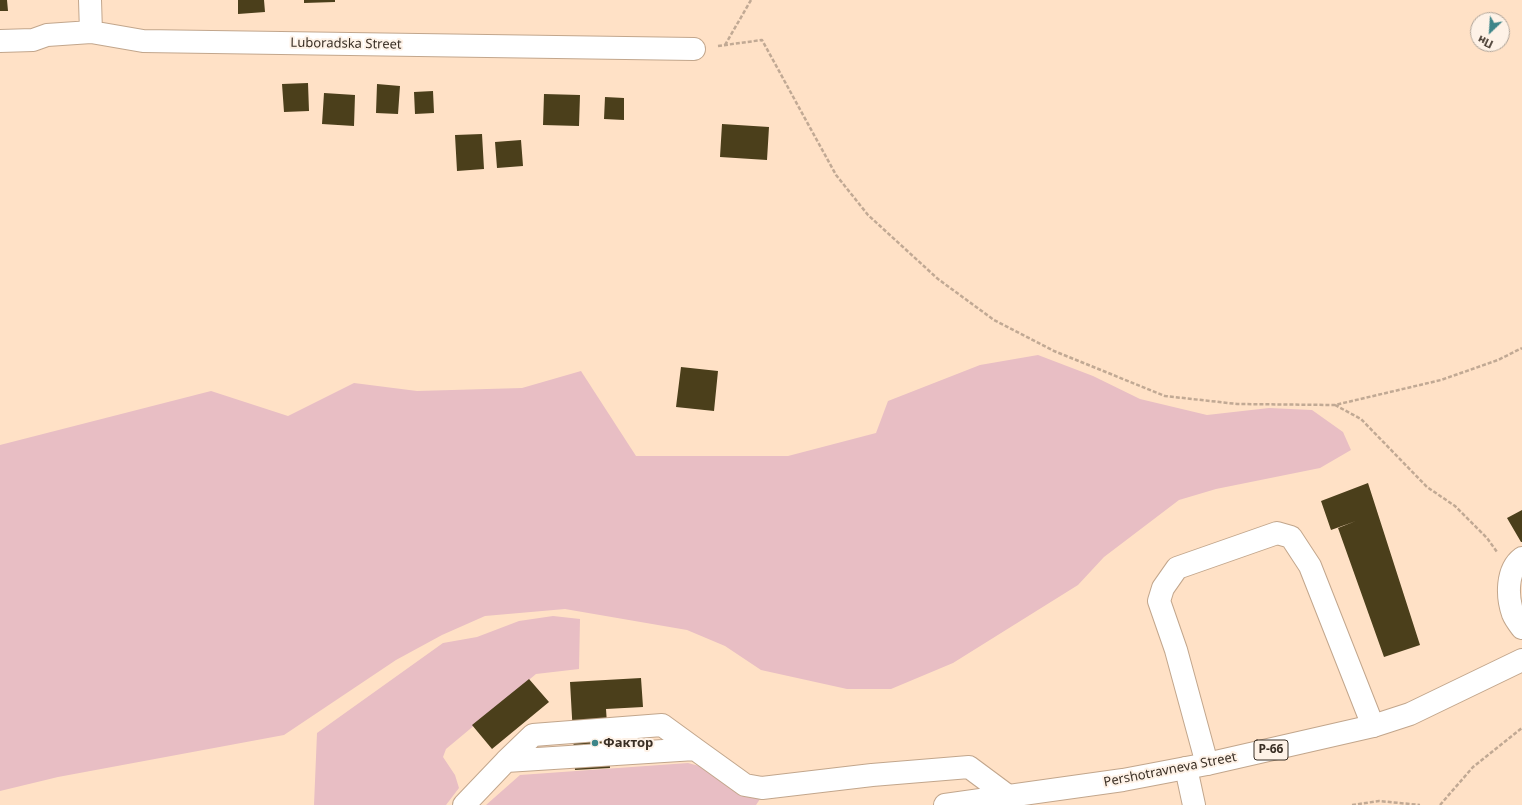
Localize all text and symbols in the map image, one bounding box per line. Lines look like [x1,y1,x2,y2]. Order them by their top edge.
north arrow [1470,12,1510,52]
text: Пн [1475,32,1495,53]
street label: Luboradska Street [290,35,402,53]
place label: Фактор [603,735,653,751]
marker: Фактор [590,738,600,748]
road number: Р-66 [1254,740,1288,760]
street label: Pershotravneva Street [1102,749,1238,791]

